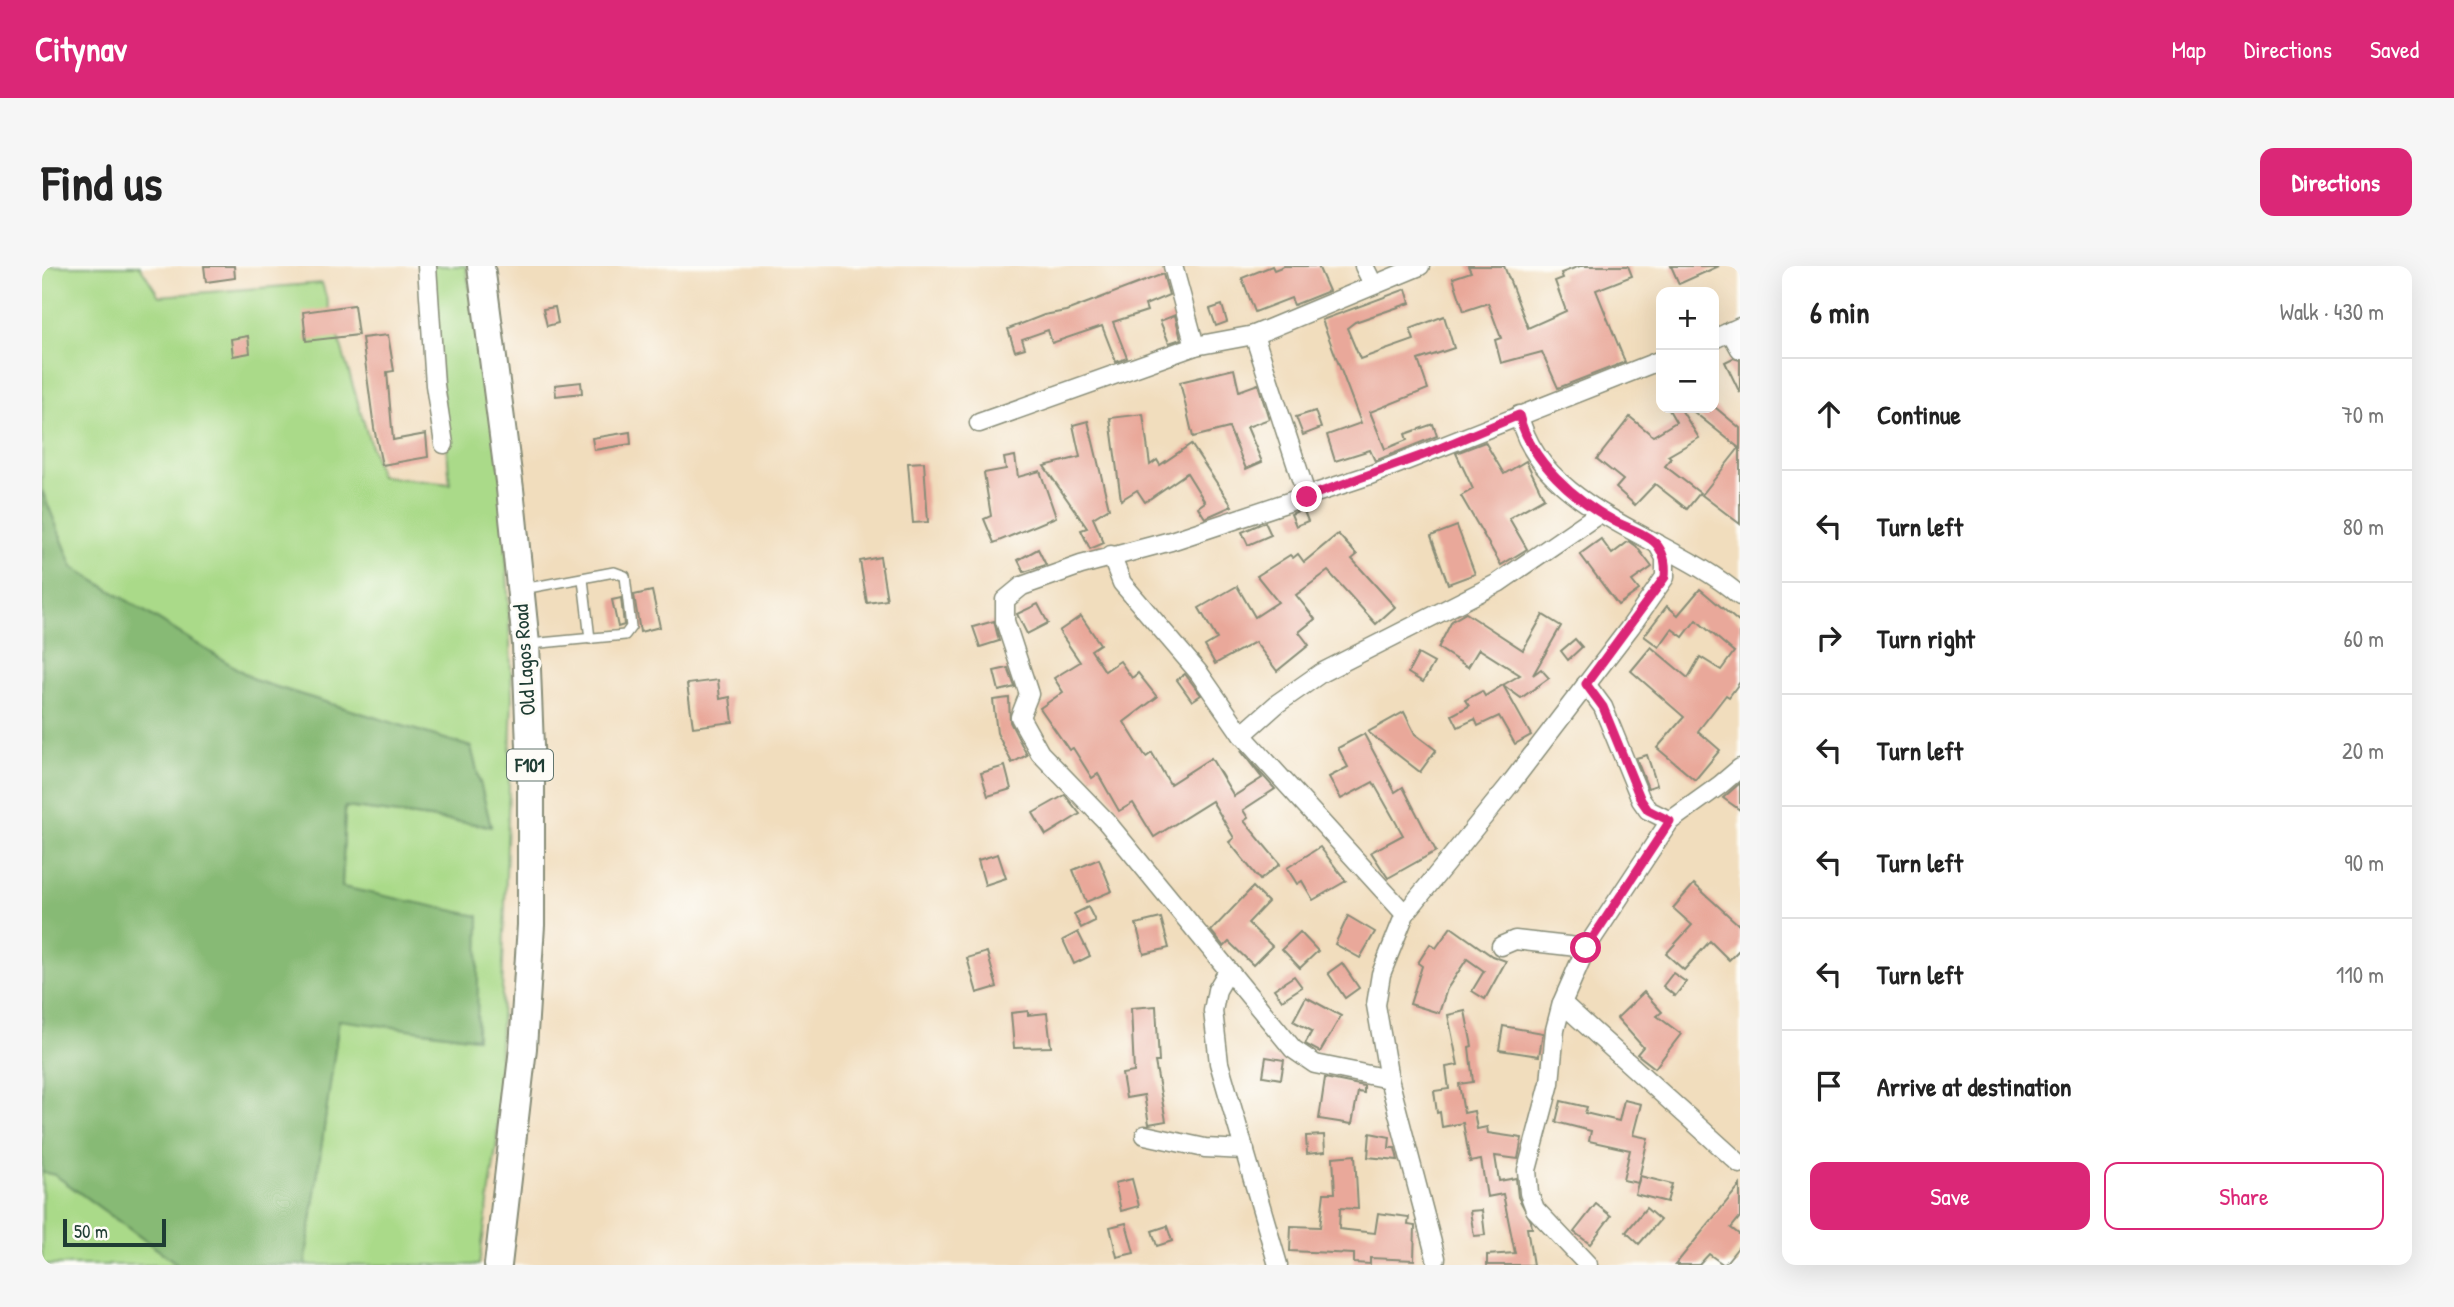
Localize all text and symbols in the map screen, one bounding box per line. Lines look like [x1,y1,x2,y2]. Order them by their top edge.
text: Citynav [35,27,127,71]
text: Map [2172,33,2206,65]
text: Directions [2244,33,2332,65]
text: Saved [2370,33,2419,65]
button: Directions [2260,148,2412,216]
text: Find us [42,149,162,215]
map controls [1656,287,1719,413]
button: + [1656,287,1719,350]
text: 6 min [1810,292,1870,332]
text: Walk · 430 m [2280,296,2384,327]
button: − [1656,350,1719,413]
icon: ahead [1810,395,1848,433]
text: Continue [1877,397,1961,432]
text: 70 m [2341,399,2384,430]
route end [1291,481,1322,512]
icon: left [1810,507,1848,545]
text: Turn left [1877,509,1963,544]
text: 80 m [2343,511,2384,542]
street label: Old Lagos Road [506,603,542,717]
icon: right [1810,619,1848,657]
text: Turn right [1877,621,1975,656]
text: 60 m [2344,623,2384,654]
icon: left [1810,731,1848,769]
text: Turn left [1877,733,1963,768]
text: 20 m [2342,735,2384,766]
road number: F101 [507,750,553,780]
icon: left [1810,843,1848,881]
text: Turn left [1877,845,1963,880]
text: 90 m [2344,847,2384,878]
route start [1570,932,1601,963]
icon: left [1810,955,1848,993]
text: Turn left [1877,957,1963,992]
text: 110 m [2336,959,2384,990]
icon: arrive [1810,1067,1848,1105]
text: Arrive at destination [1877,1069,2072,1104]
button: Save [1810,1162,2090,1230]
button: Share [2104,1162,2384,1230]
scale bar [63,1216,166,1248]
text: 50 m [74,1218,108,1244]

